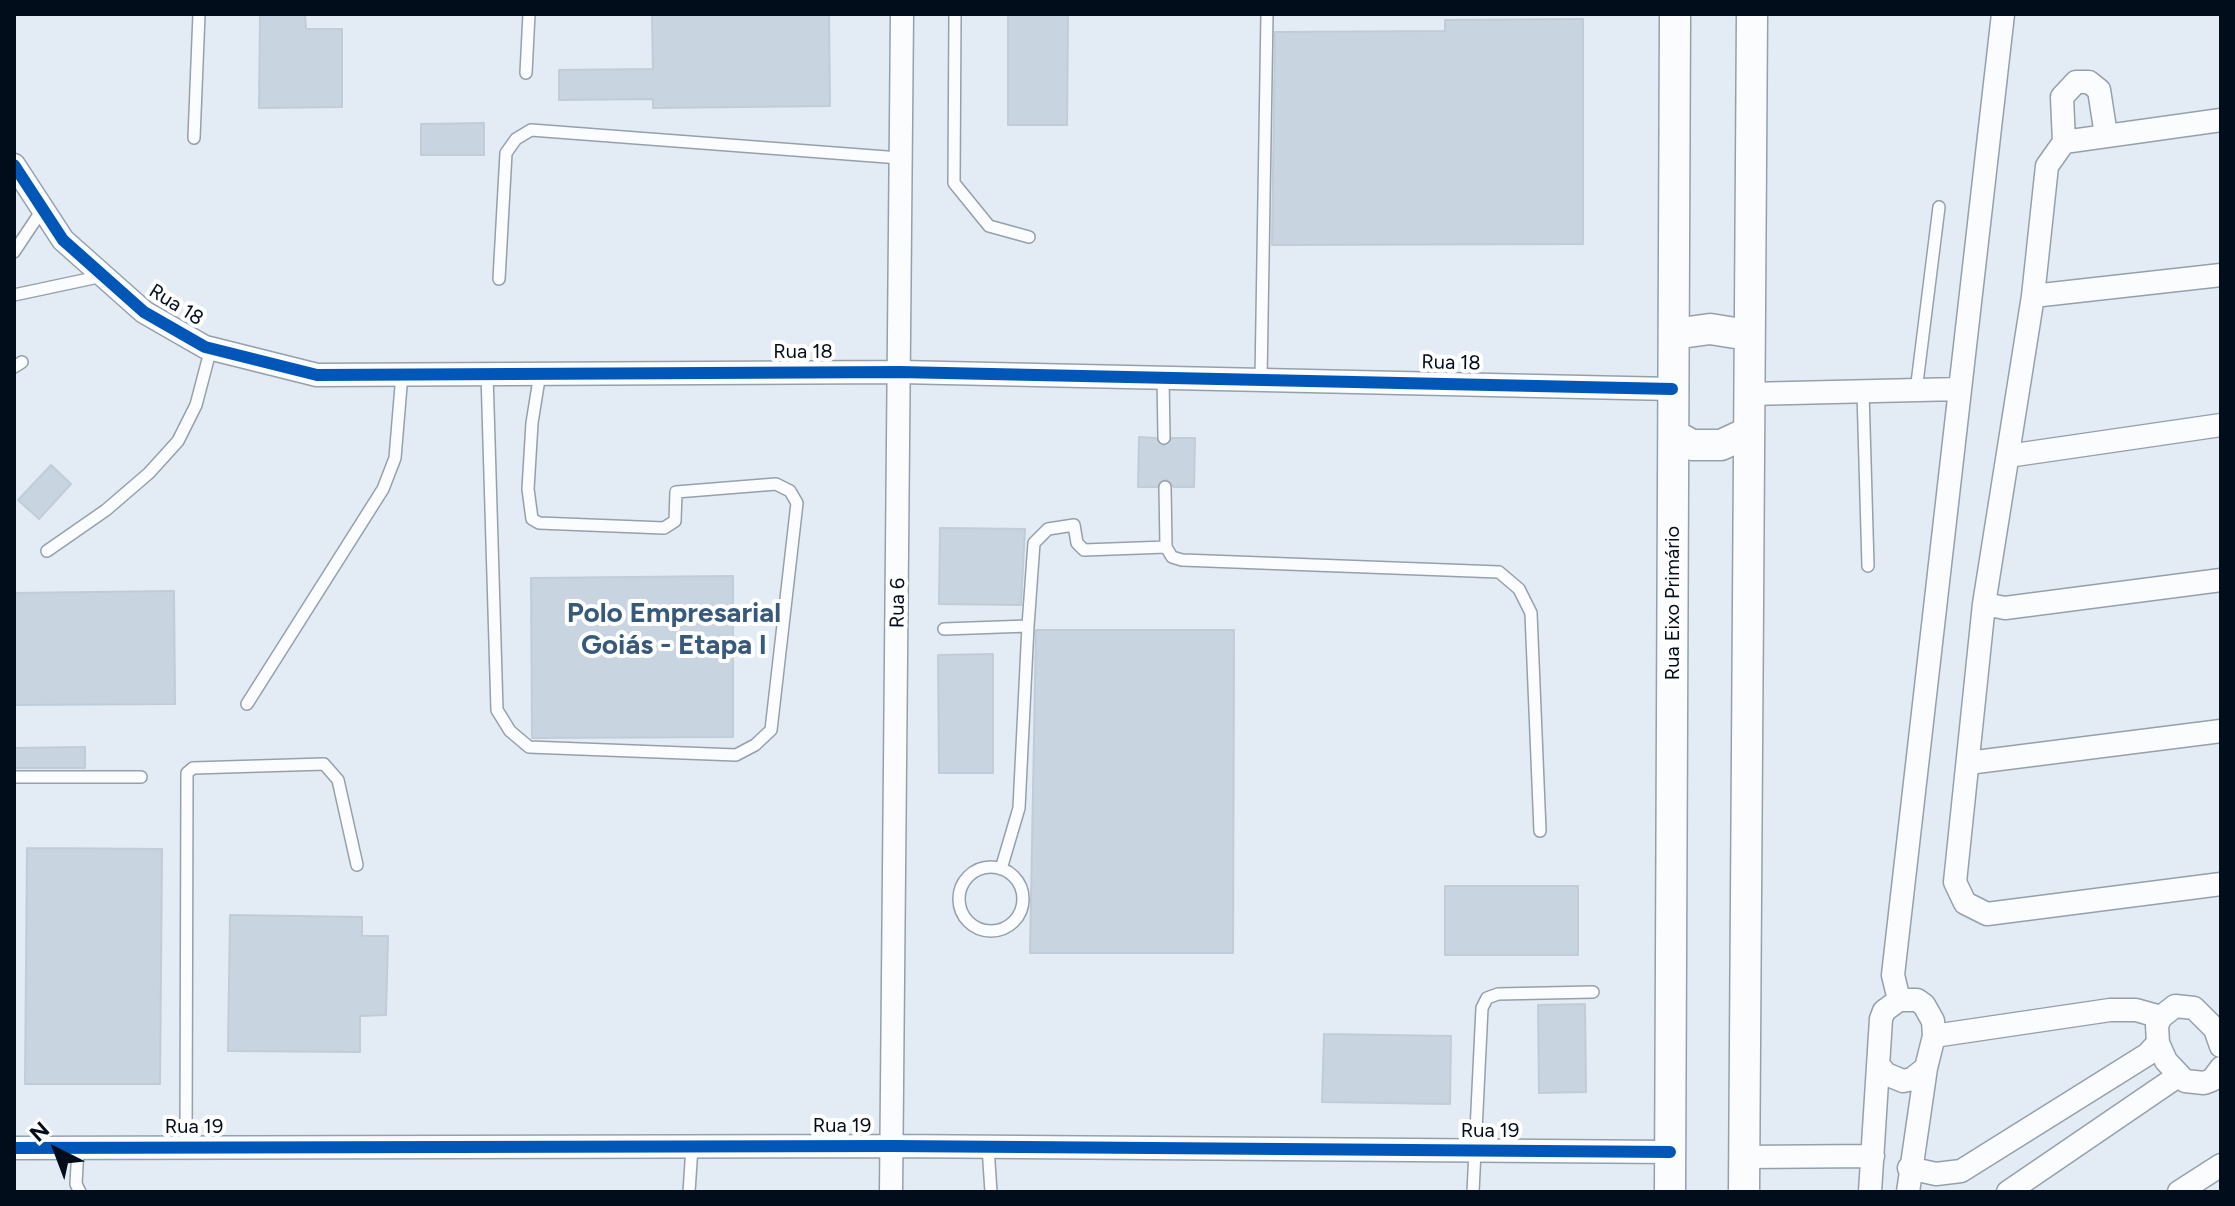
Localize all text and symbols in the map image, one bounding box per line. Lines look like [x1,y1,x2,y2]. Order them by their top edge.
street label: Rua 18 [144,279,208,331]
street label: Rua 18 [773,340,833,364]
street label: Rua 18 [1421,350,1481,376]
street label: Rua Eixo Primário [1661,526,1685,680]
street label: Rua 6 [886,578,910,628]
district label: Polo Empresarial Goiás - Etapa I [567,597,781,663]
north arrow [16,1110,96,1190]
street label: Rua 19 [813,1114,871,1138]
street label: Rua 19 [165,1115,223,1139]
text: N [24,1116,55,1148]
street label: Rua 19 [1461,1119,1519,1143]

